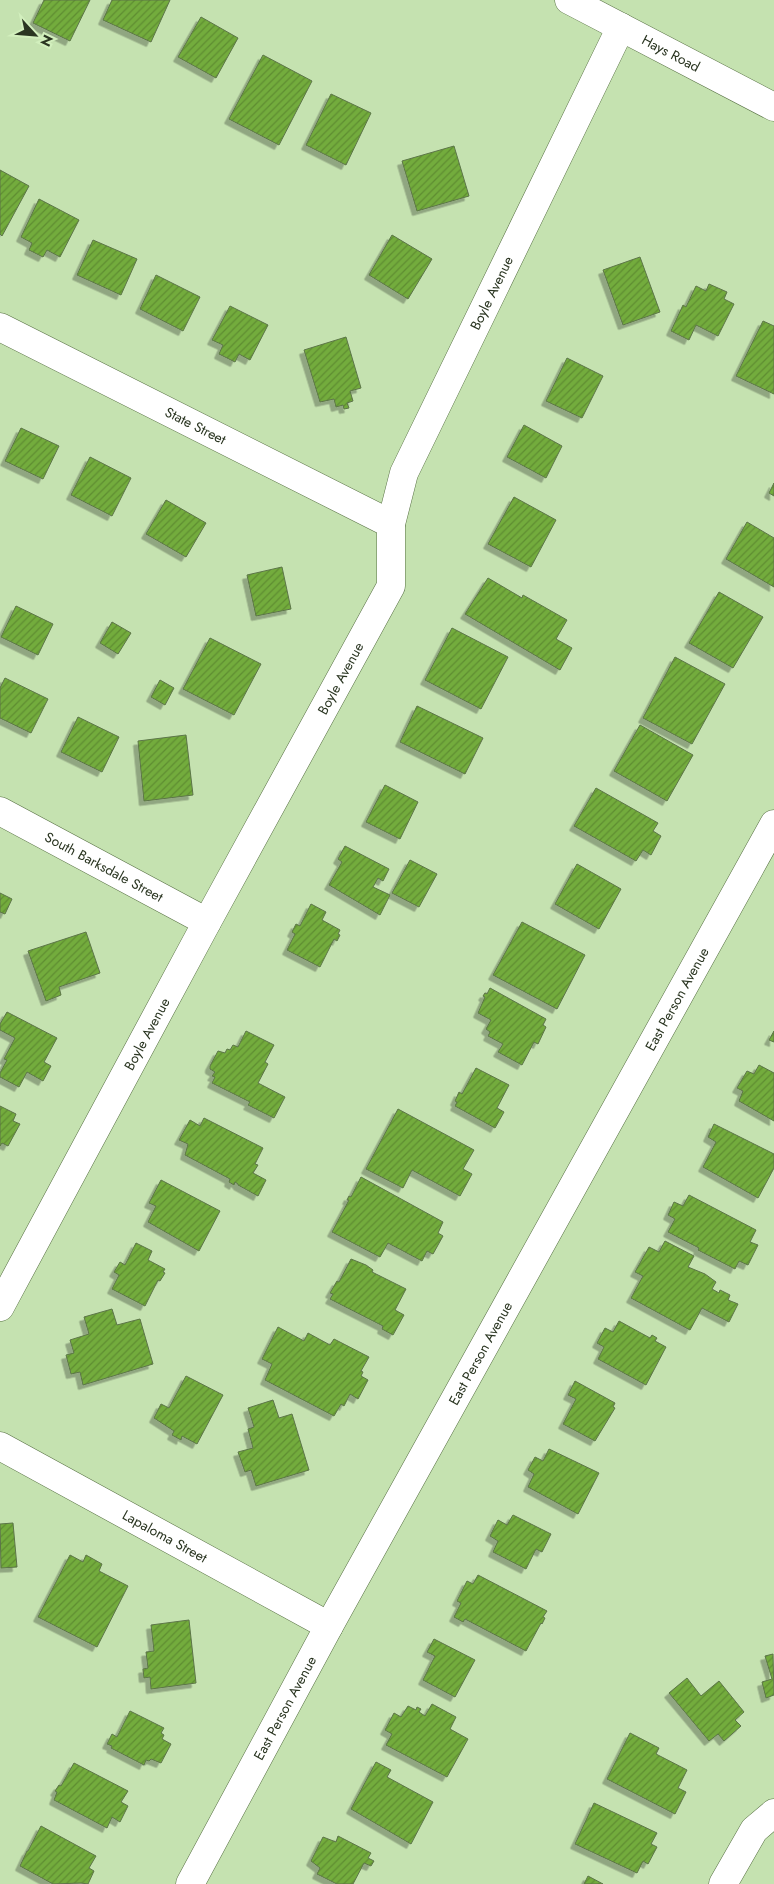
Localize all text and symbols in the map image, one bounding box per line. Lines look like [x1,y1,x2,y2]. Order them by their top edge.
north arrow [10,10,60,60]
street label: Hays Road [638,30,703,77]
text: N [35,31,58,50]
street label: Boyle Avenue [465,253,518,333]
street label: State Street [162,402,230,450]
street label: Boyle Avenue [313,639,368,718]
street label: South Barksdale Street [41,827,167,907]
street label: East Person Avenue [640,944,714,1054]
street label: Boyle Avenue [119,994,174,1074]
street label: East Person Avenue [444,1298,517,1409]
street label: Lapaloma Street [119,1505,212,1568]
street label: East Person Avenue [249,1652,321,1764]

